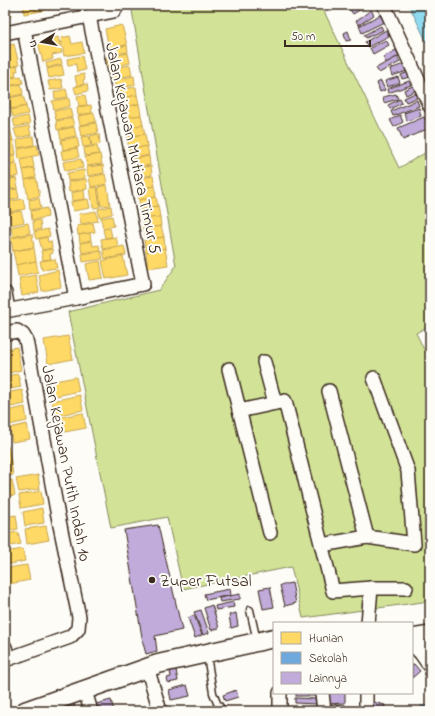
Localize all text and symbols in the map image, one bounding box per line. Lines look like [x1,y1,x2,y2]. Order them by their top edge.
north arrow [22,22,62,62]
scale bar [285,22,370,48]
text: 50 m [291,28,315,46]
text: U [25,39,42,49]
street label: Jalan Kejawan Mutiara Timur 5 [98,41,167,256]
street label: Jalan Kejawan Putih Indah 10 [34,363,97,564]
place label: Zuper Futsal [160,569,252,594]
marker: Zuper Futsal [147,575,157,585]
legend [273,622,413,694]
text: Hunian [309,630,343,648]
text: Sekolah [309,650,348,668]
text: Lainnya [309,670,347,689]

